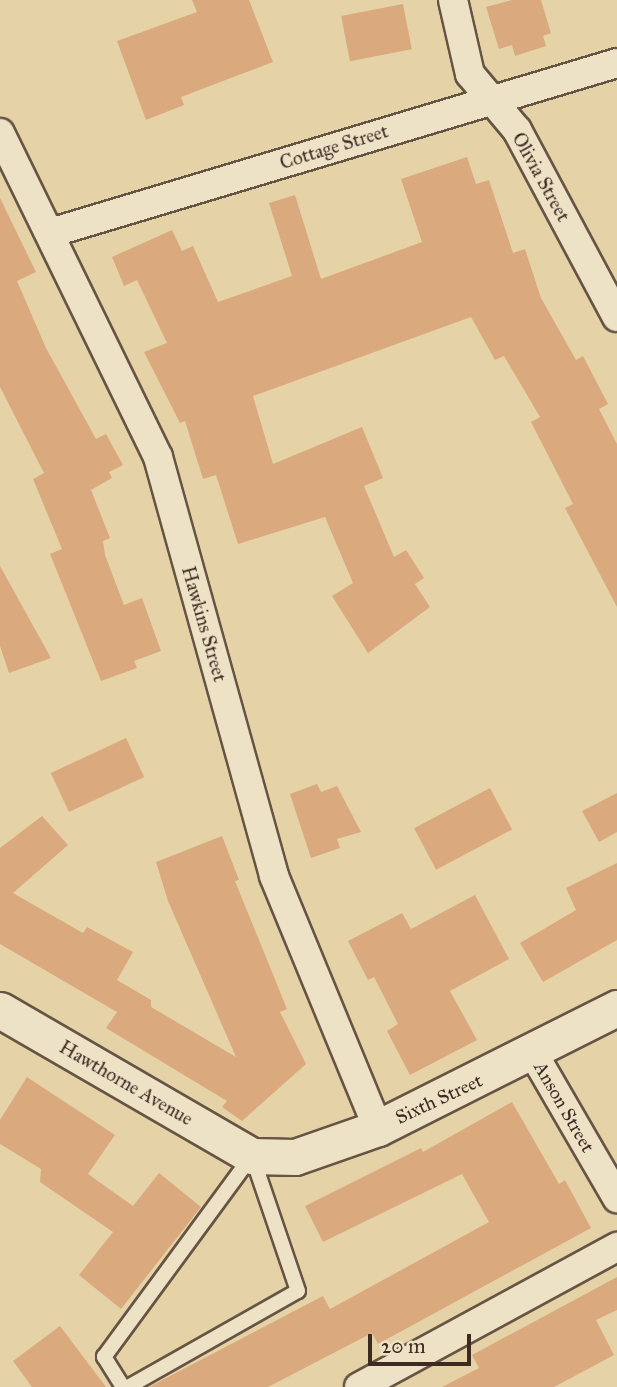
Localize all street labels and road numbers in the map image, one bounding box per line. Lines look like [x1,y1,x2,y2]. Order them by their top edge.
street label: Cottage Street [277,120,391,174]
street label: Olivia Street [507,128,575,226]
street label: Hawkins Street [177,564,231,684]
street label: Hawthorne Avenue [55,1036,197,1130]
street label: Anson Street [529,1057,599,1157]
street label: Sixth Street [392,1069,486,1129]

